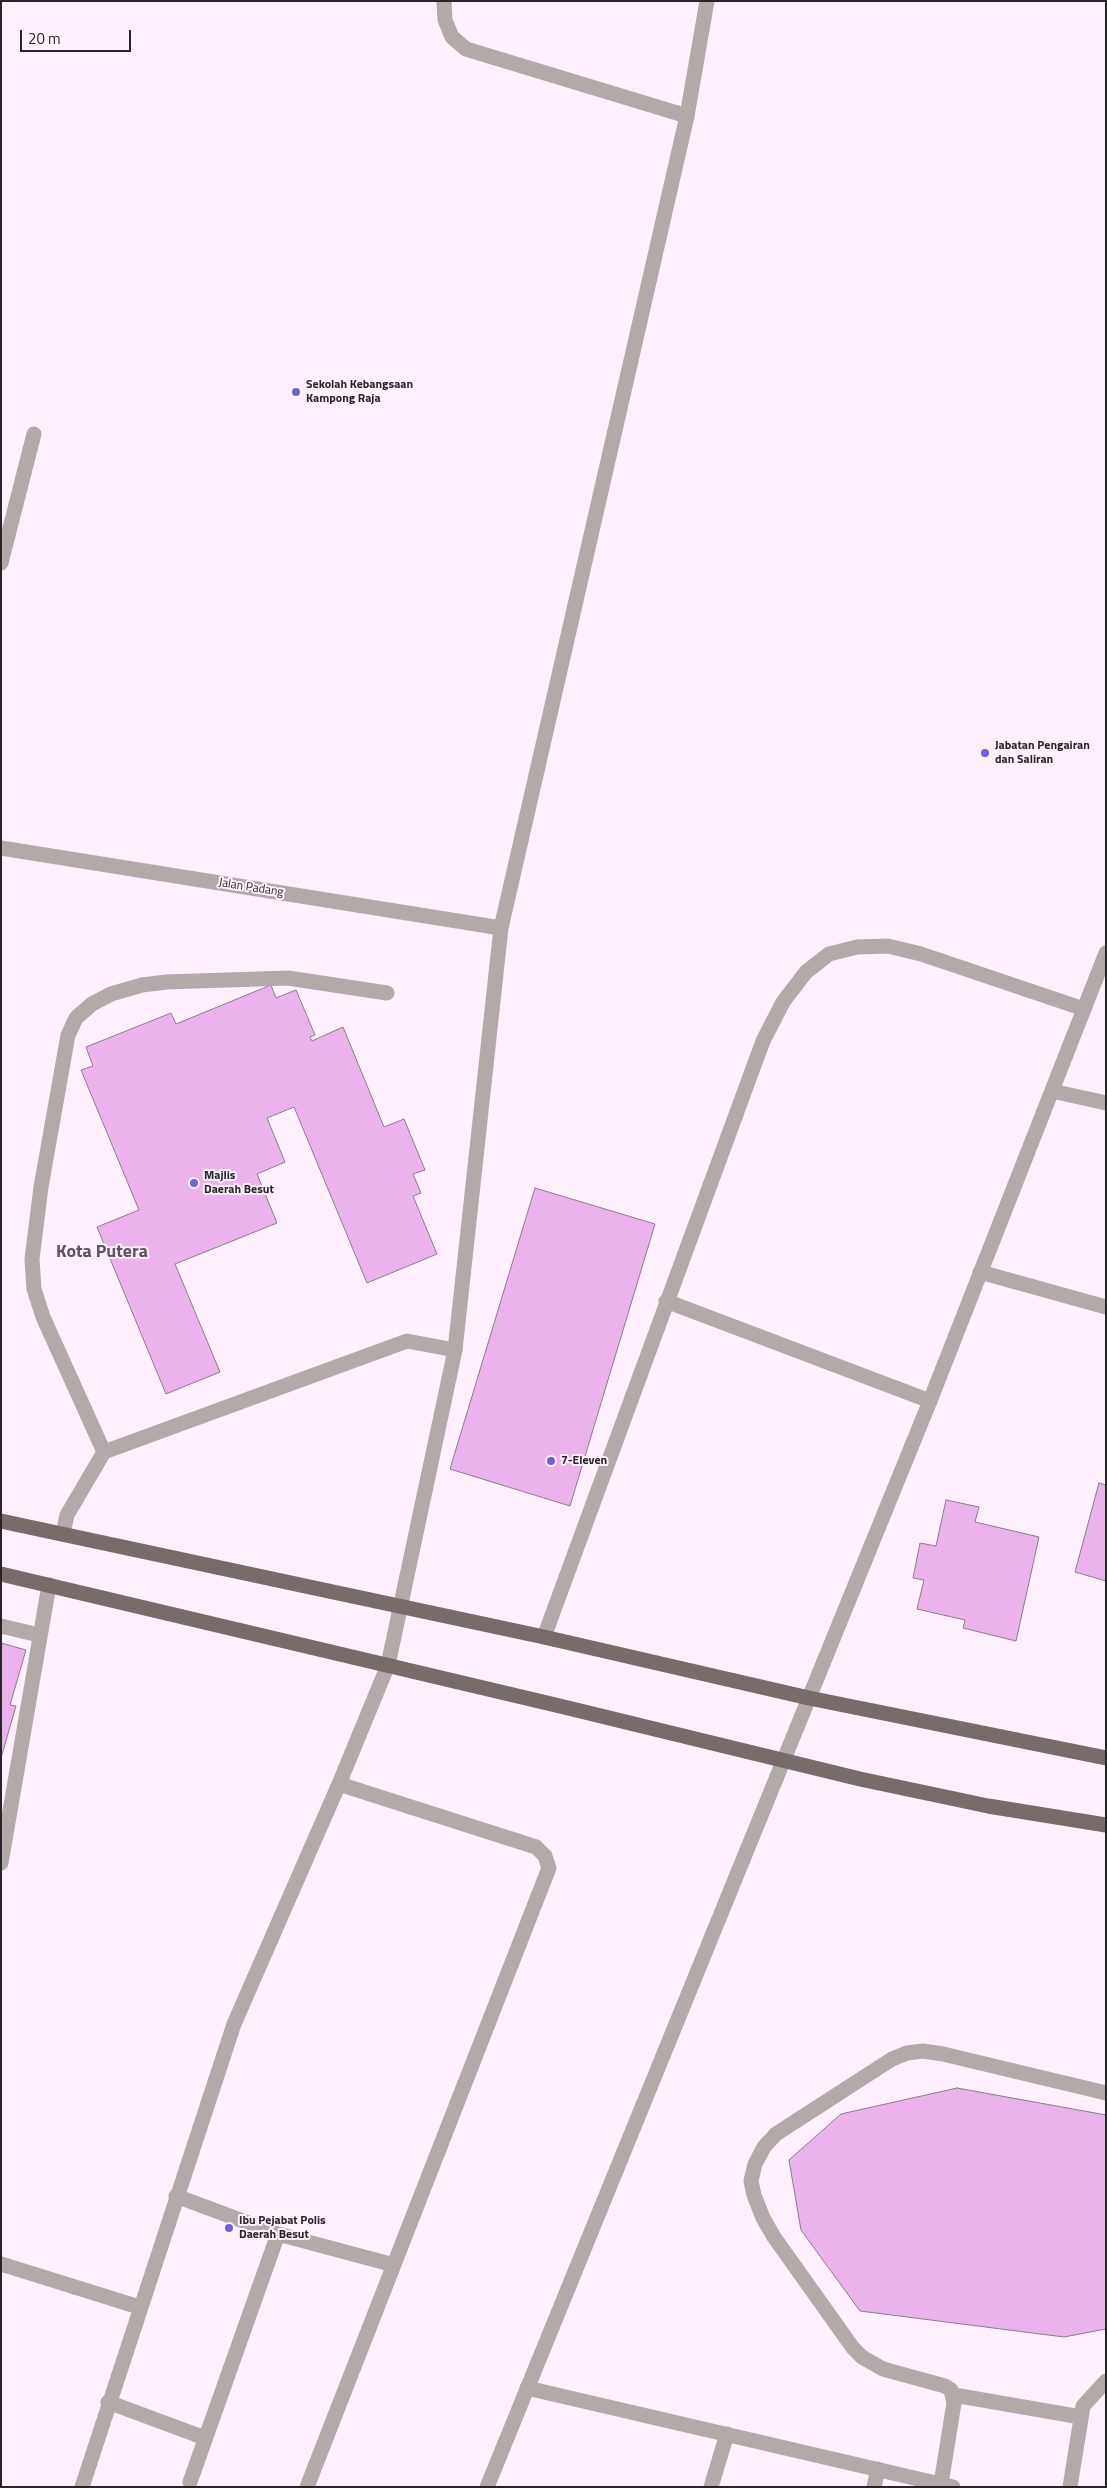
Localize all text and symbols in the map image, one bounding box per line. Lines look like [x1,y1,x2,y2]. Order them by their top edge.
scale bar [22,20,134,52]
text: 20 m [28,27,61,50]
place label: Sekolah Kebangsaan Kampong Raja [306,378,413,406]
marker: Sekolah Kebangsaan Kampong Raja [290,386,302,398]
place label: Jabatan Pengairan dan Saliran [995,739,1090,767]
marker: Jabatan Pengairan dan Saliran [979,747,991,759]
street label: Jalan Padang [218,876,284,900]
place label: Majlis Daerah Besut [204,1169,274,1197]
marker: Majlis Daerah Besut [188,1177,200,1189]
district label: Kota Putera [56,1242,148,1264]
place label: 7-Eleven [561,1454,607,1468]
marker: 7-Eleven [545,1455,557,1467]
place label: Ibu Pejabat Polis Daerah Besut [239,2214,326,2242]
marker: Ibu Pejabat Polis Daerah Besut [223,2222,235,2234]

